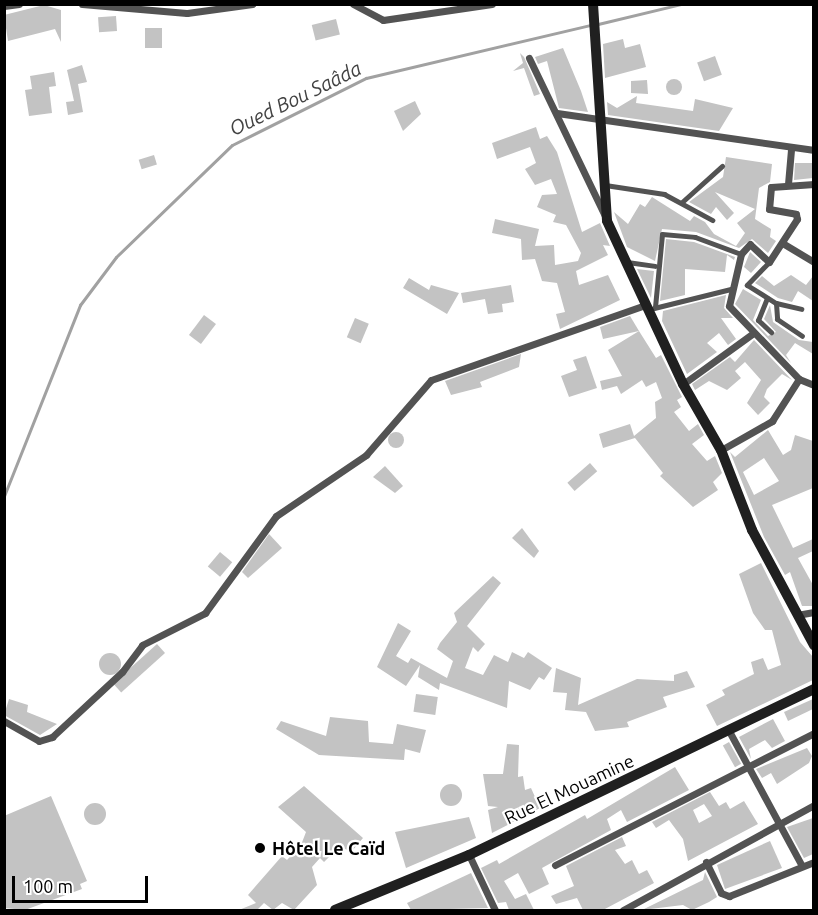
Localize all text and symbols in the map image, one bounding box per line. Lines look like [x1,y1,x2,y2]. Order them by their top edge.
water label: Oued Bou Saâda [225,56,365,140]
street label: Rue El Mouamine [501,750,637,828]
place label: Hôtel Le Caïd [272,837,385,859]
marker: Hôtel Le Caïd [253,841,267,855]
scale bar [15,864,152,902]
text: 100 m [23,876,73,896]

